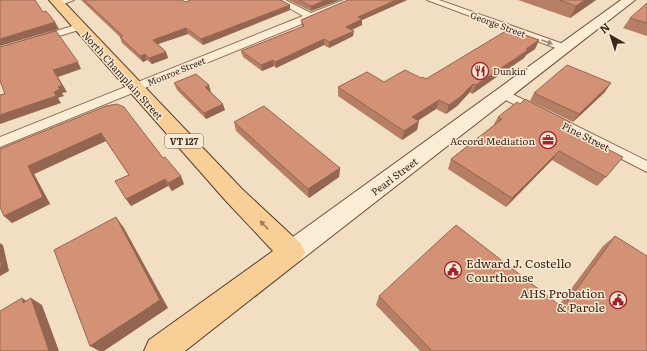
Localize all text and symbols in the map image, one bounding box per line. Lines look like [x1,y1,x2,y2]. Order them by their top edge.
street label: George Street [468,8,528,41]
north arrow [591,16,631,56]
text: N [595,18,613,37]
street label: North Champlain Street [79,27,167,123]
one-way arrow [541,39,553,45]
street label: Monroe Street [145,53,207,89]
restaurant icon: Dunkin' [470,61,490,81]
place label: Dunkin' [493,64,528,78]
street label: Pine Street [560,118,612,154]
office icon: Accord Mediation [538,130,558,150]
place label: Accord Mediation [450,133,535,148]
road number: VT 127 [165,134,203,148]
street label: Pearl Street [368,153,420,199]
one-way arrow [259,220,269,230]
place label: Edward J. Costello Courthouse [466,254,571,286]
public building icon: Edward J. Costello Courthouse [443,260,463,280]
place label: AHS Probation & Parole [520,284,605,316]
public building icon: AHS Probation & Parole [608,290,628,310]

